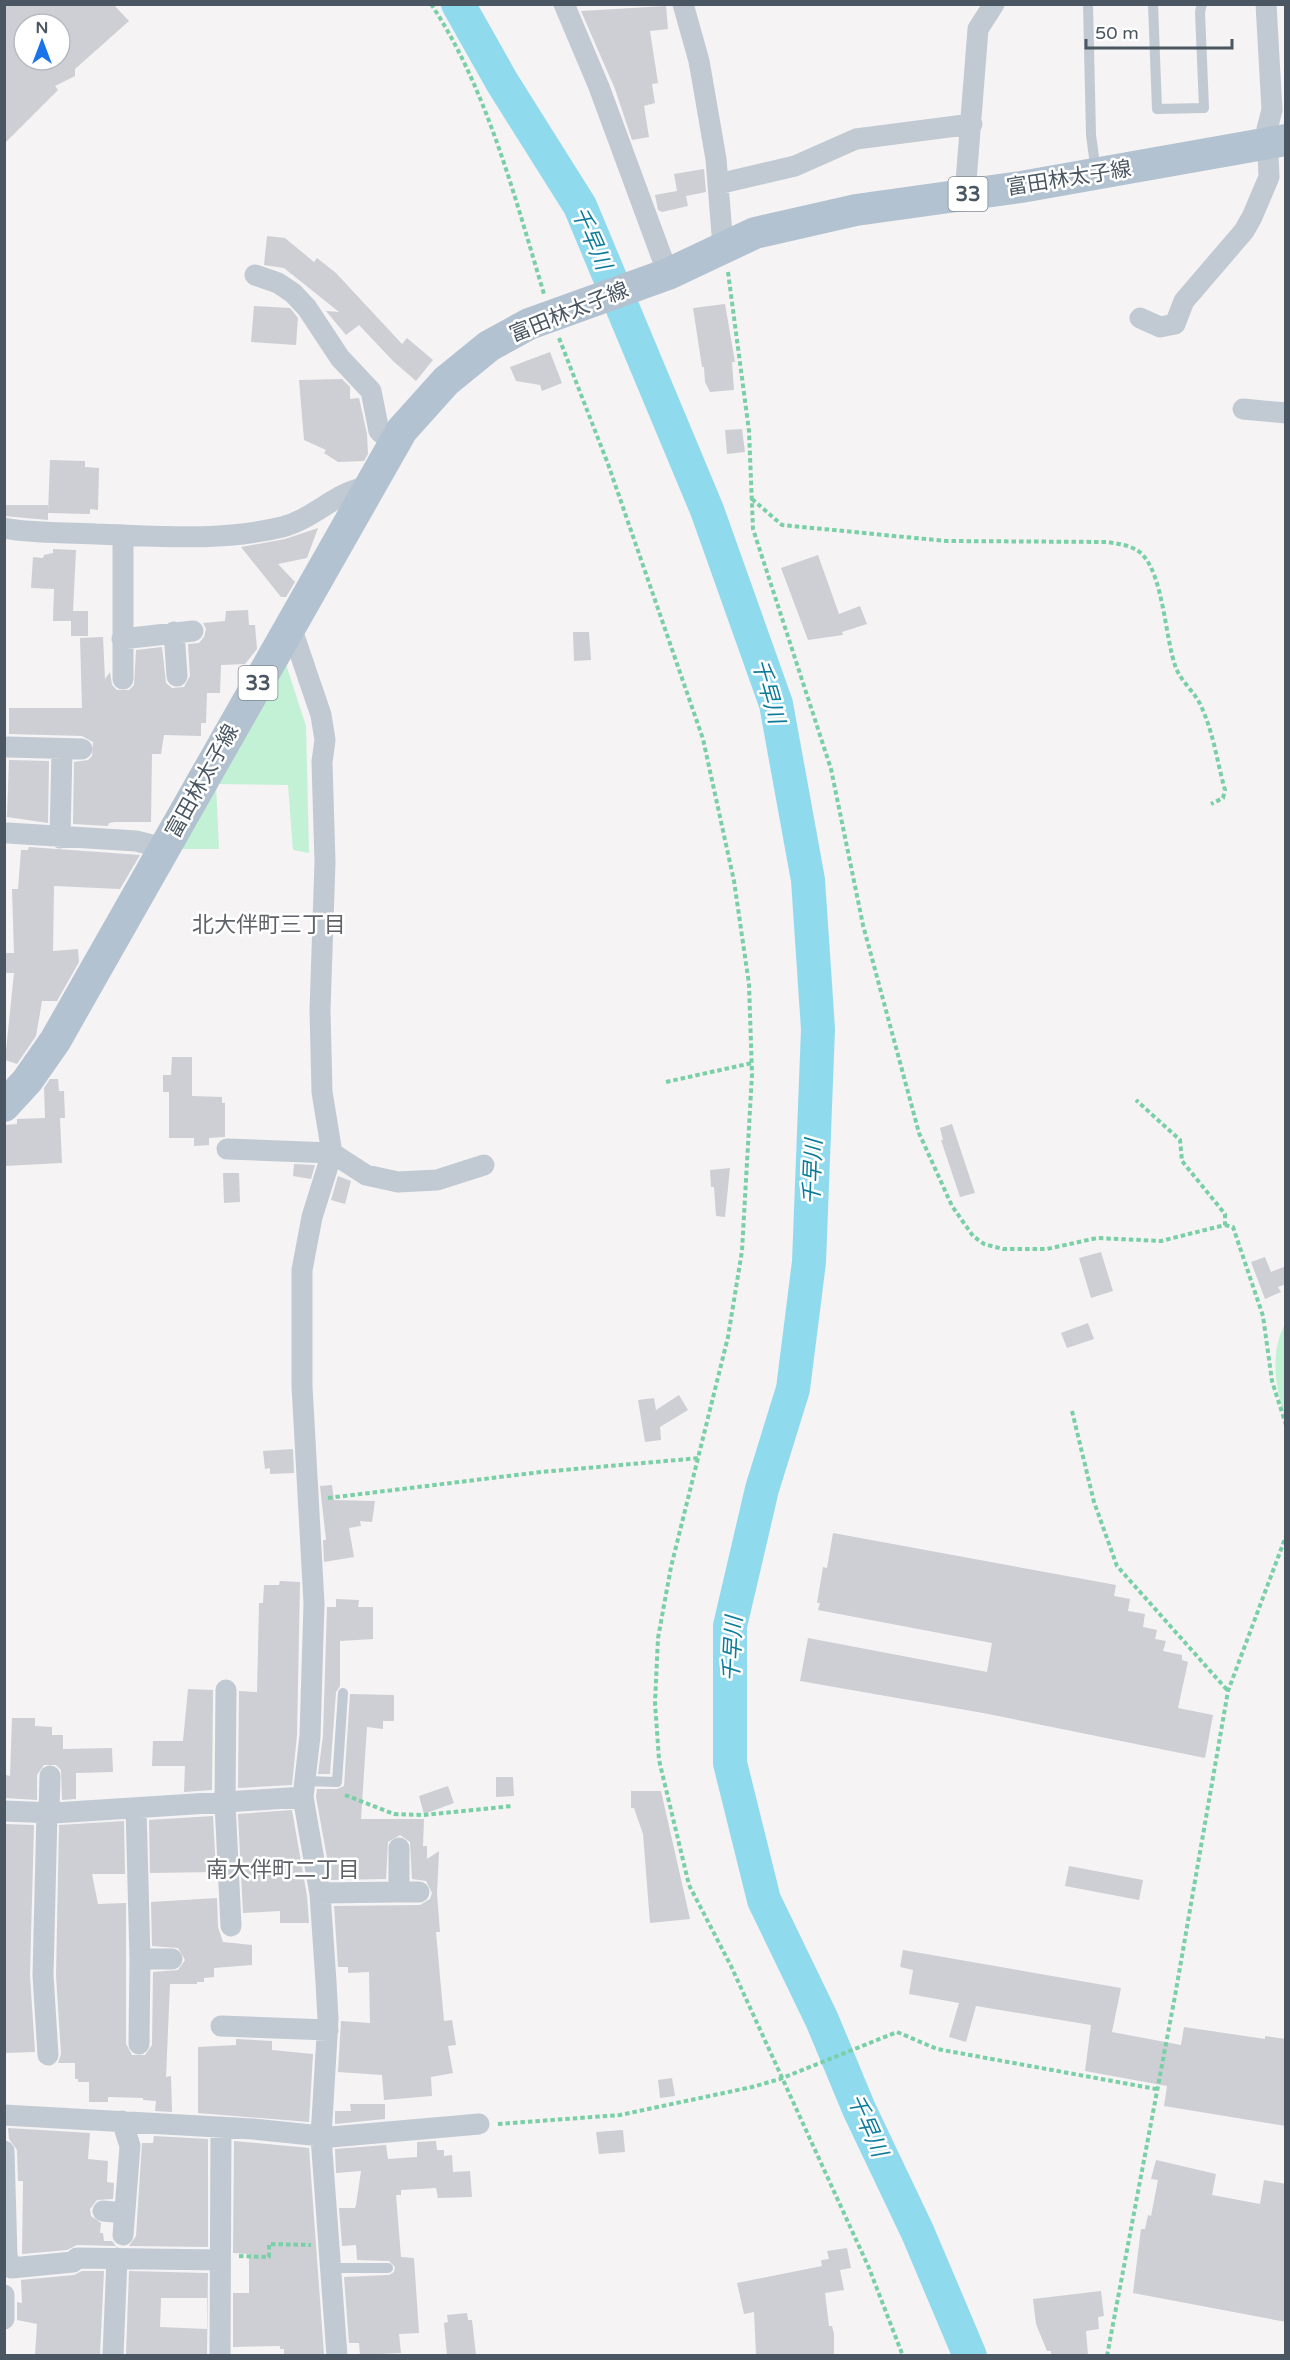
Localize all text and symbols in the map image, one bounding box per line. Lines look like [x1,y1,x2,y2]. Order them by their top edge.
north arrow [12,12,72,72]
scale bar [1086,12,1232,50]
text: N [36,18,48,38]
text: 50 m [1095,22,1139,44]
street label: 富田林太子線 [1005,156,1133,201]
road number: 33 [948,177,988,211]
water label: 千早川 [566,203,617,276]
street label: 富田林太子線 [506,277,632,348]
water label: 千早川 [746,656,790,728]
road number: 33 [238,666,278,700]
street label: 富田林太子線 [161,720,244,842]
district label: 北大伴町三丁目 [192,912,346,938]
water label: 千早川 [799,1137,827,1205]
water label: 千早川 [718,1613,748,1683]
district label: 南大伴町二丁目 [206,1857,360,1883]
water label: 千早川 [842,2090,893,2163]

